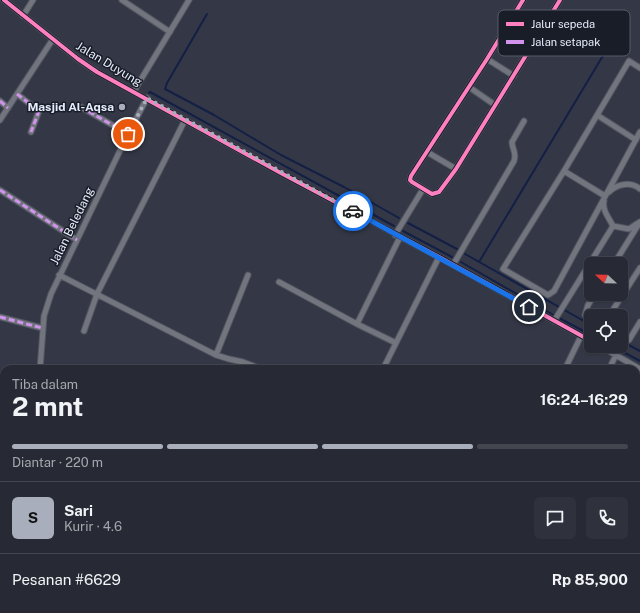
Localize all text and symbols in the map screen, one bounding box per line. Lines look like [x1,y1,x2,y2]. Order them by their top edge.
legend [498,10,630,56]
text: Jalur sepeda [531,18,595,30]
text: Jalan setapak [531,36,600,48]
street label: Jalan Duyung [73,39,145,89]
place label: Masjid Al-Aqsa [27,100,114,114]
marker: Masjid Al-Aqsa [117,102,127,112]
pin [111,117,145,151]
icon: bag [117,123,139,145]
street label: Jalan Beledang [47,185,97,267]
courier [333,191,373,231]
icon: car [342,200,364,222]
north arrow [584,257,628,301]
map controls [584,257,628,353]
pin [512,290,546,324]
icon: home [518,296,540,318]
button: locate [584,309,628,353]
text: Tiba dalam [12,377,78,392]
text: 2 mnt [12,391,83,422]
text: 16:24–16:29 [540,391,628,408]
text: Diantar · 220 m [12,455,103,470]
button: chat [534,497,576,539]
button: phone [586,497,628,539]
text: Sari [64,502,93,519]
text: S [28,509,38,526]
text: Kurir · 4.6 [64,519,122,534]
text: Pesanan #6629 [12,571,121,588]
text: Rp 85,900 [552,571,628,588]

